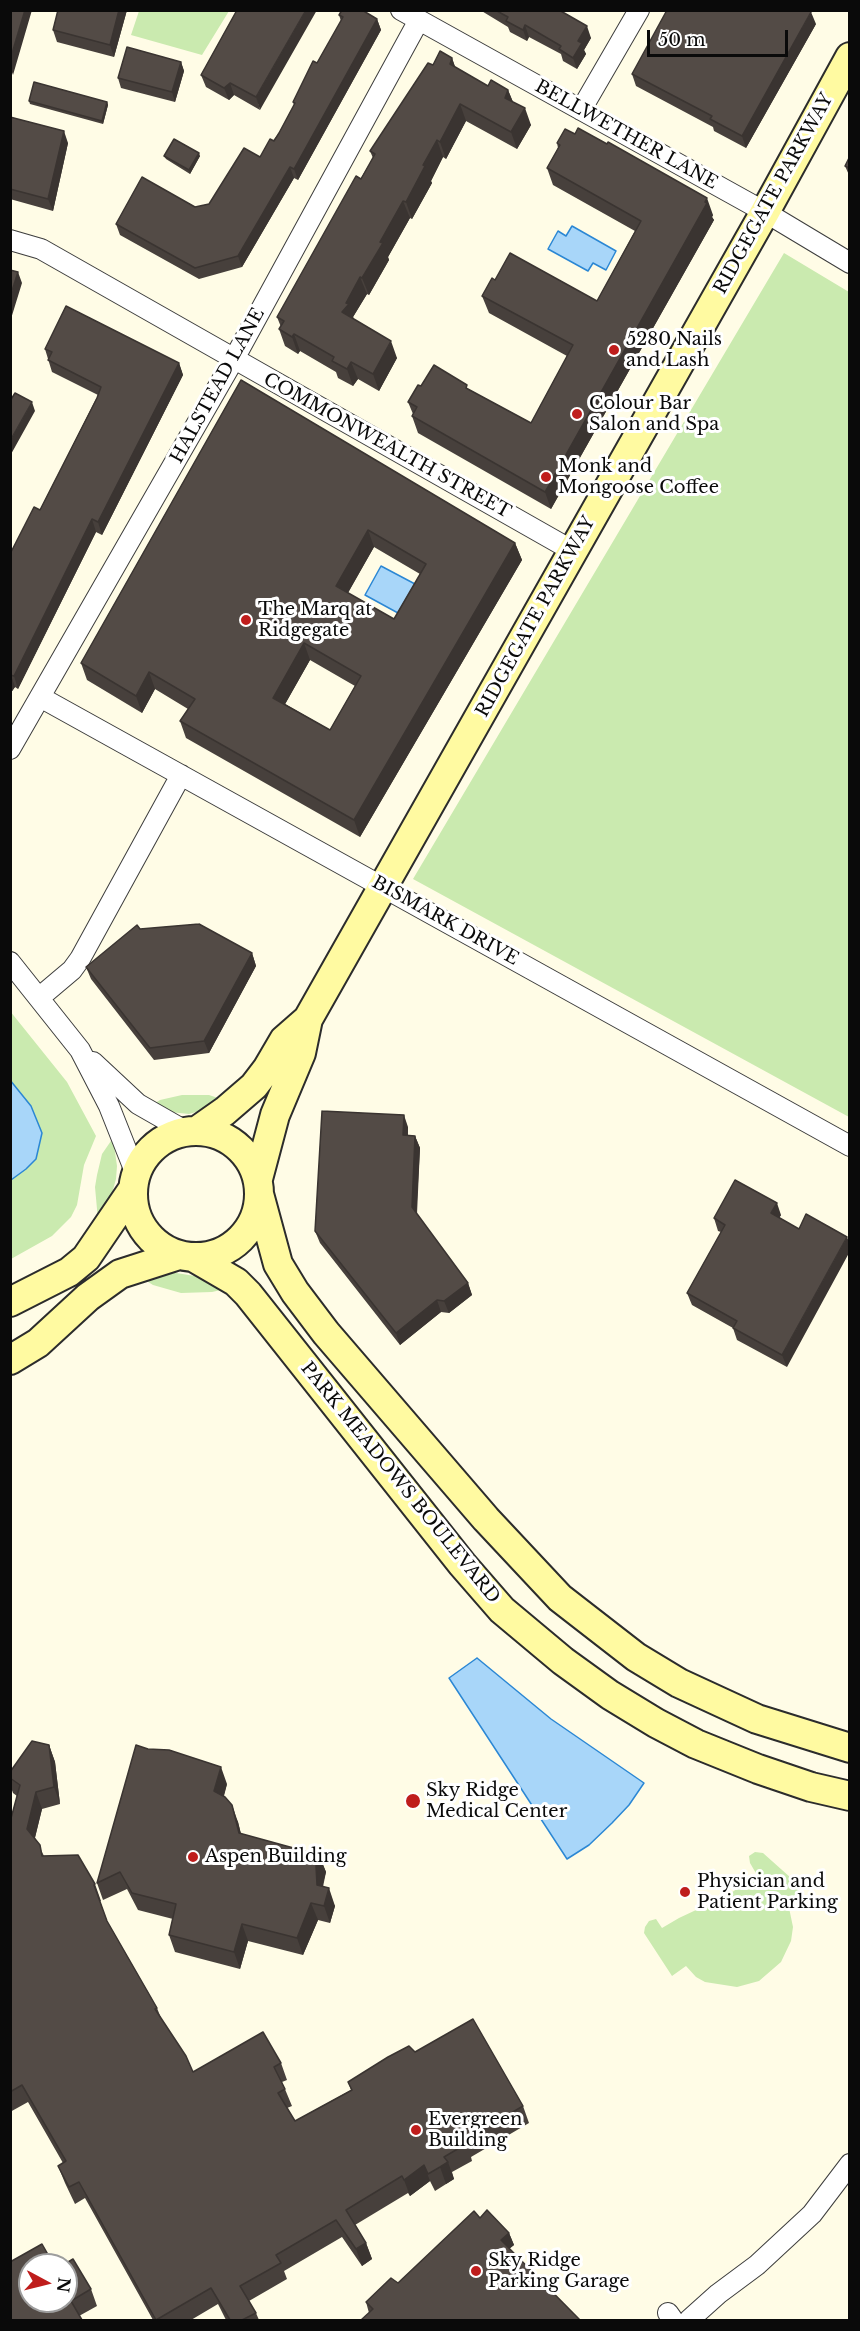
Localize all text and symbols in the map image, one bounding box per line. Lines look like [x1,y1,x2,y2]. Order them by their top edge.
scale bar [650,18,791,56]
text: 50 m [658,29,706,51]
street label: BELLWETHER LANE [531,76,721,194]
street label: RIDGEGATE PARKWAY [710,90,838,298]
street label: HALSTEAD LANE [166,305,270,467]
place label: 5280 Nails and Lash [626,329,722,372]
marker: 5280 Nails and Lash [607,343,621,357]
street label: COMMONWEALTH STREET [260,369,514,523]
place label: Colour Bar Salon and Spa [589,393,719,436]
marker: Colour Bar Salon and Spa [570,407,584,421]
place label: Monk and Mongoose Coffee [558,456,719,498]
marker: Monk and Mongoose Coffee [539,470,553,484]
street label: RIDGEGATE PARKWAY [472,513,600,721]
place label: The Marq at Ridgegate [258,599,372,642]
marker: The Marq at Ridgegate [239,613,253,627]
street label: BISMARK DRIVE [368,872,522,970]
street label: PARK MEADOWS BOULEVARD [296,1358,504,1608]
place label: Sky Ridge Medical Center [426,1780,567,1822]
marker: Sky Ridge Medical Center [404,1792,422,1810]
place label: Aspen Building [205,1846,346,1868]
marker: Aspen Building [186,1850,200,1864]
place label: Physician and Patient Parking [697,1871,838,1914]
marker: Physician and Patient Parking [678,1885,692,1899]
place label: Evergreen Building [428,2109,522,2152]
marker: Evergreen Building [409,2123,423,2137]
place label: Sky Ridge Parking Garage [488,2250,629,2292]
north arrow [18,2253,78,2313]
marker: Sky Ridge Parking Garage [469,2264,483,2278]
text: N [53,2276,75,2294]

